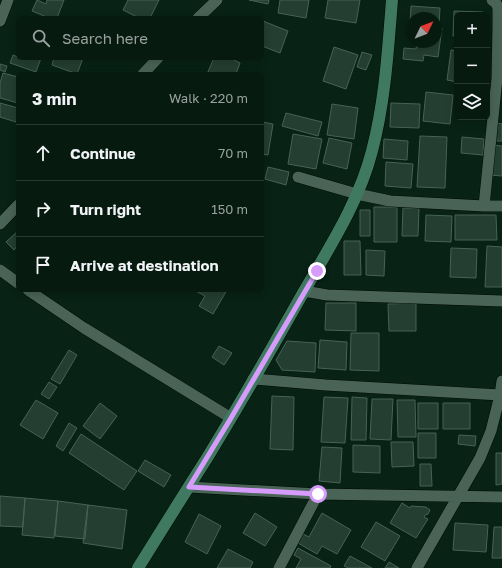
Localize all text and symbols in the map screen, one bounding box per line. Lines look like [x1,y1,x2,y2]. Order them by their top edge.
north arrow [406,12,442,48]
map controls [454,12,490,120]
button: + [454,12,490,48]
search box [16,16,264,60]
icon: search [30,27,52,49]
text: Search here [62,29,148,47]
button: − [454,48,490,84]
button: layers [454,84,490,120]
text: 3 min [32,88,76,109]
text: Walk · 220 m [169,90,248,106]
icon: ahead [32,142,54,164]
text: Continue [70,144,136,162]
text: 70 m [218,145,248,161]
icon: right [32,198,54,220]
text: Turn right [70,200,141,218]
text: 150 m [211,201,248,217]
icon: arrive [32,254,54,276]
text: Arrive at destination [70,256,219,274]
route end [308,262,326,280]
route start [309,485,327,503]

